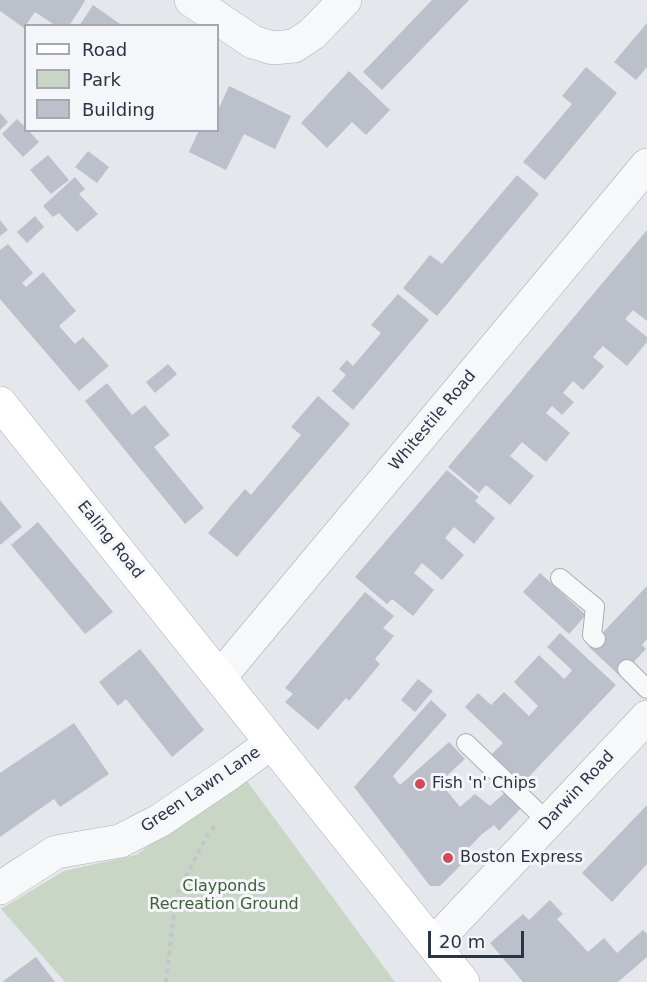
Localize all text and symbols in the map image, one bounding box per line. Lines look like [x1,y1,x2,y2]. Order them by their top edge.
legend [24,24,219,132]
text: Road [82,39,127,60]
text: Park [82,69,121,90]
text: Building [82,99,155,120]
street label: Whitestile Road [385,367,481,475]
street label: Ealing Road [73,497,147,583]
street label: Green Lawn Lane [138,743,264,837]
street label: Darwin Road [535,747,619,835]
place label: Fish 'n' Chips [432,774,536,794]
marker: Fish 'n' Chips [413,777,427,791]
place label: Boston Express [460,848,583,868]
marker: Boston Express [441,851,455,865]
park label: Clayponds Recreation Ground [149,877,299,915]
scale bar [431,919,527,957]
text: 20 m [439,931,485,952]

